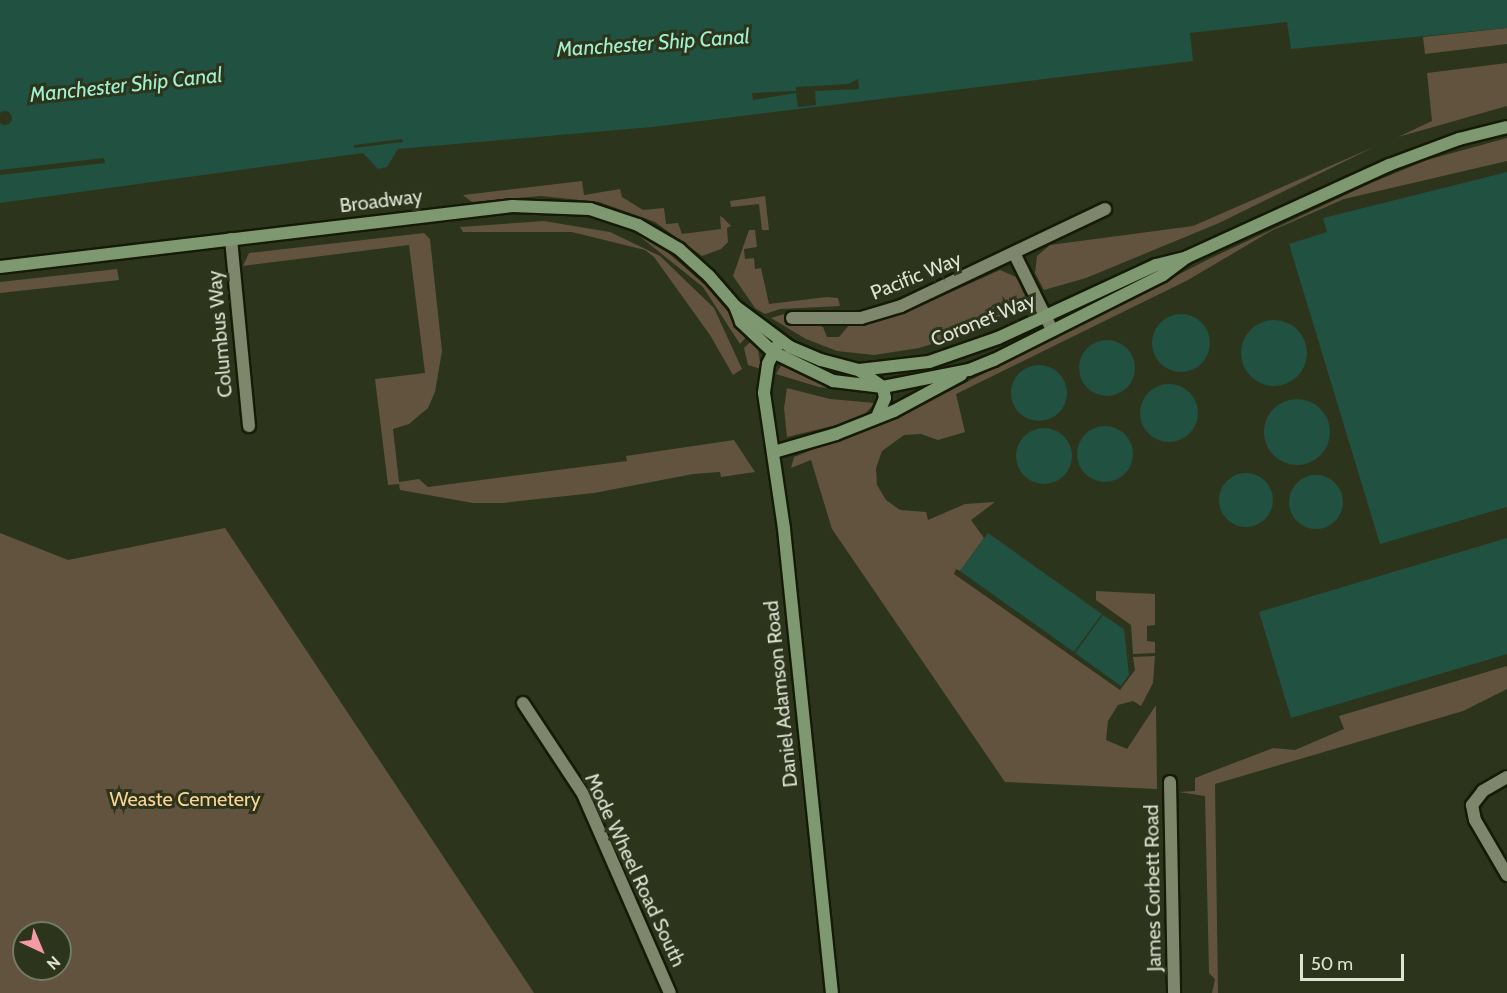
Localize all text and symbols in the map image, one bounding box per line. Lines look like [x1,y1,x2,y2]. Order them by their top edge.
water label: Manchester Ship Canal [556,24,750,62]
water label: Manchester Ship Canal [28,62,224,108]
street label: Broadway [338,184,424,218]
street label: Pacific Way [867,247,965,305]
street label: Columbus Way [202,269,238,399]
street label: Coronet Way [927,288,1039,352]
street label: Daniel Adamson Road [759,599,803,789]
street label: Mode Wheel Road South [580,769,690,971]
park label: Weaste Cemetery [109,787,261,811]
street label: James Corbett Road [1140,804,1166,972]
north arrow [12,921,72,981]
scale bar [1303,942,1406,980]
text: N [43,952,64,974]
text: 50 m [1311,953,1353,975]

